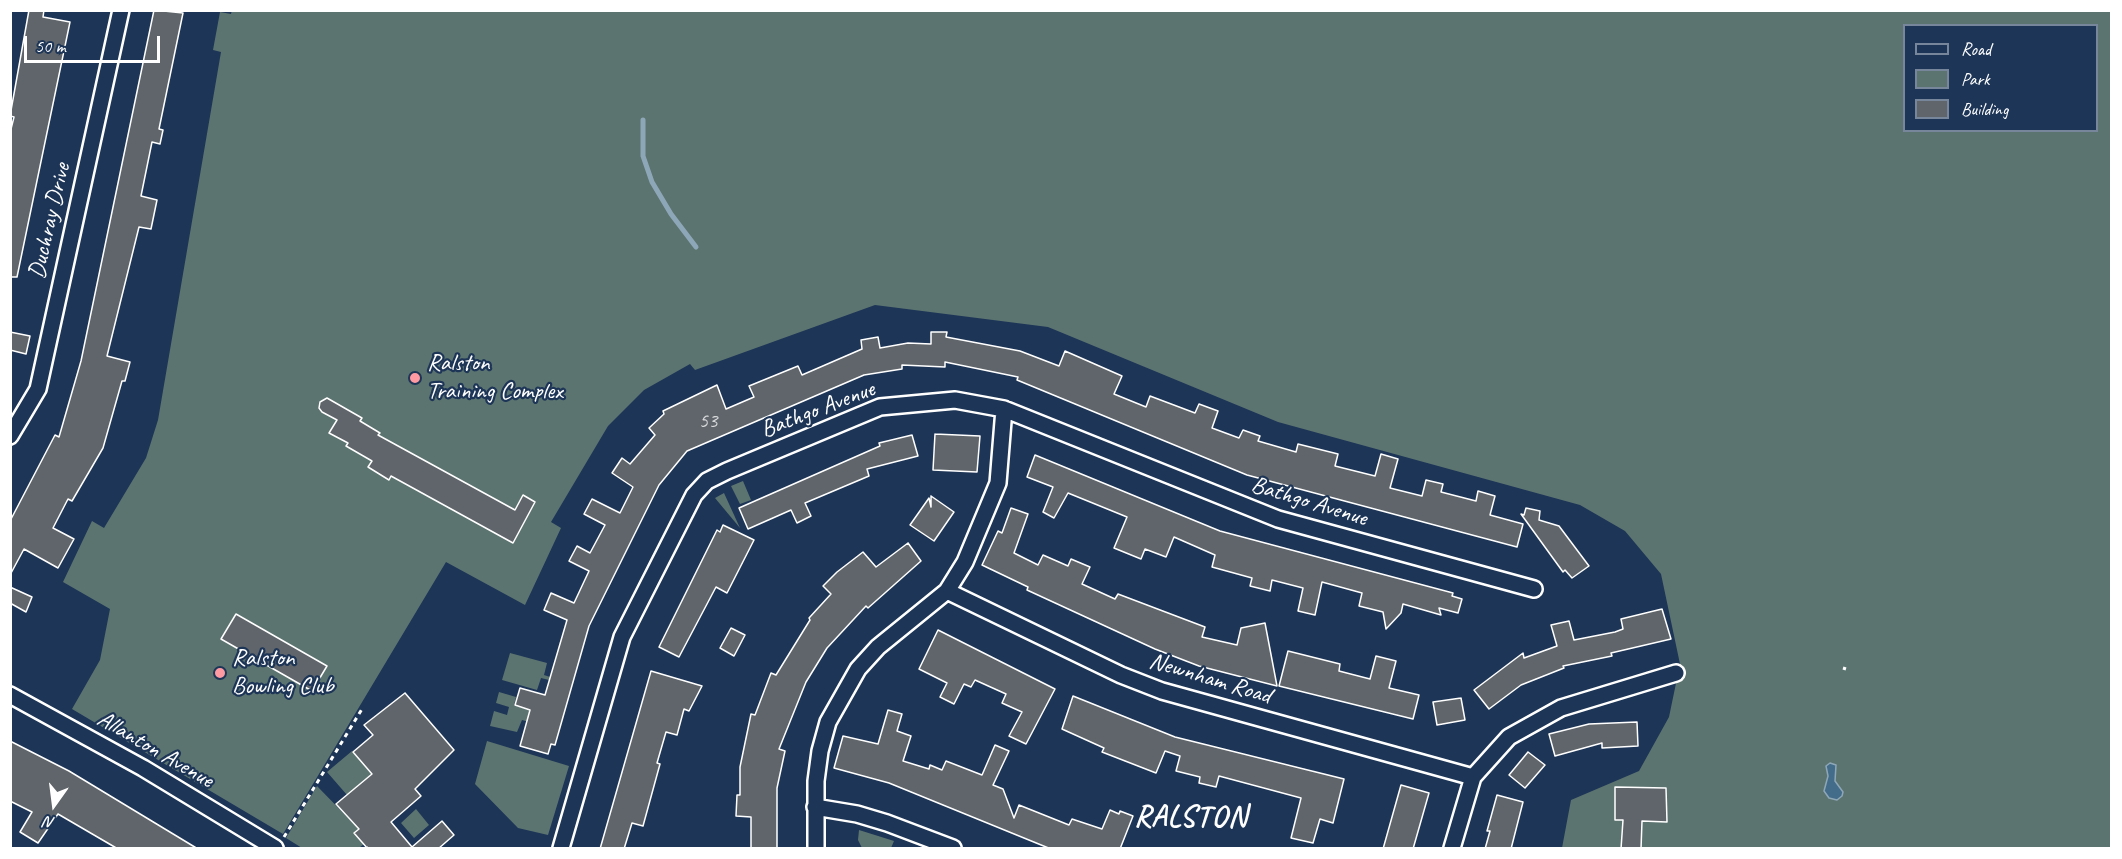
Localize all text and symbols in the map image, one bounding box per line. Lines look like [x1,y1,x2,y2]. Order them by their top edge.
scale bar [27,24,164,62]
legend [1903,24,2098,132]
text: 50 m [35,35,66,57]
text: Road [1961,38,1991,60]
text: Park [1961,68,1990,90]
text: Building [1961,98,2008,120]
street label: Duchray Drive [23,161,77,281]
place label: Ralston Training Complex [427,350,562,406]
marker: Ralston Training Complex [408,371,422,385]
street label: Bathgo Avenue [757,375,879,445]
house number: 53 [699,408,717,434]
street label: Bathgo Avenue [1248,471,1370,533]
place label: Ralston Bowling Club [232,645,334,701]
street label: Newnham Road [1146,647,1274,711]
marker: Ralston Bowling Club [213,666,227,680]
street label: Allanton Avenue [92,705,218,795]
north arrow [24,775,84,835]
district label: RALSTON [1135,800,1247,836]
text: N [42,812,57,833]

